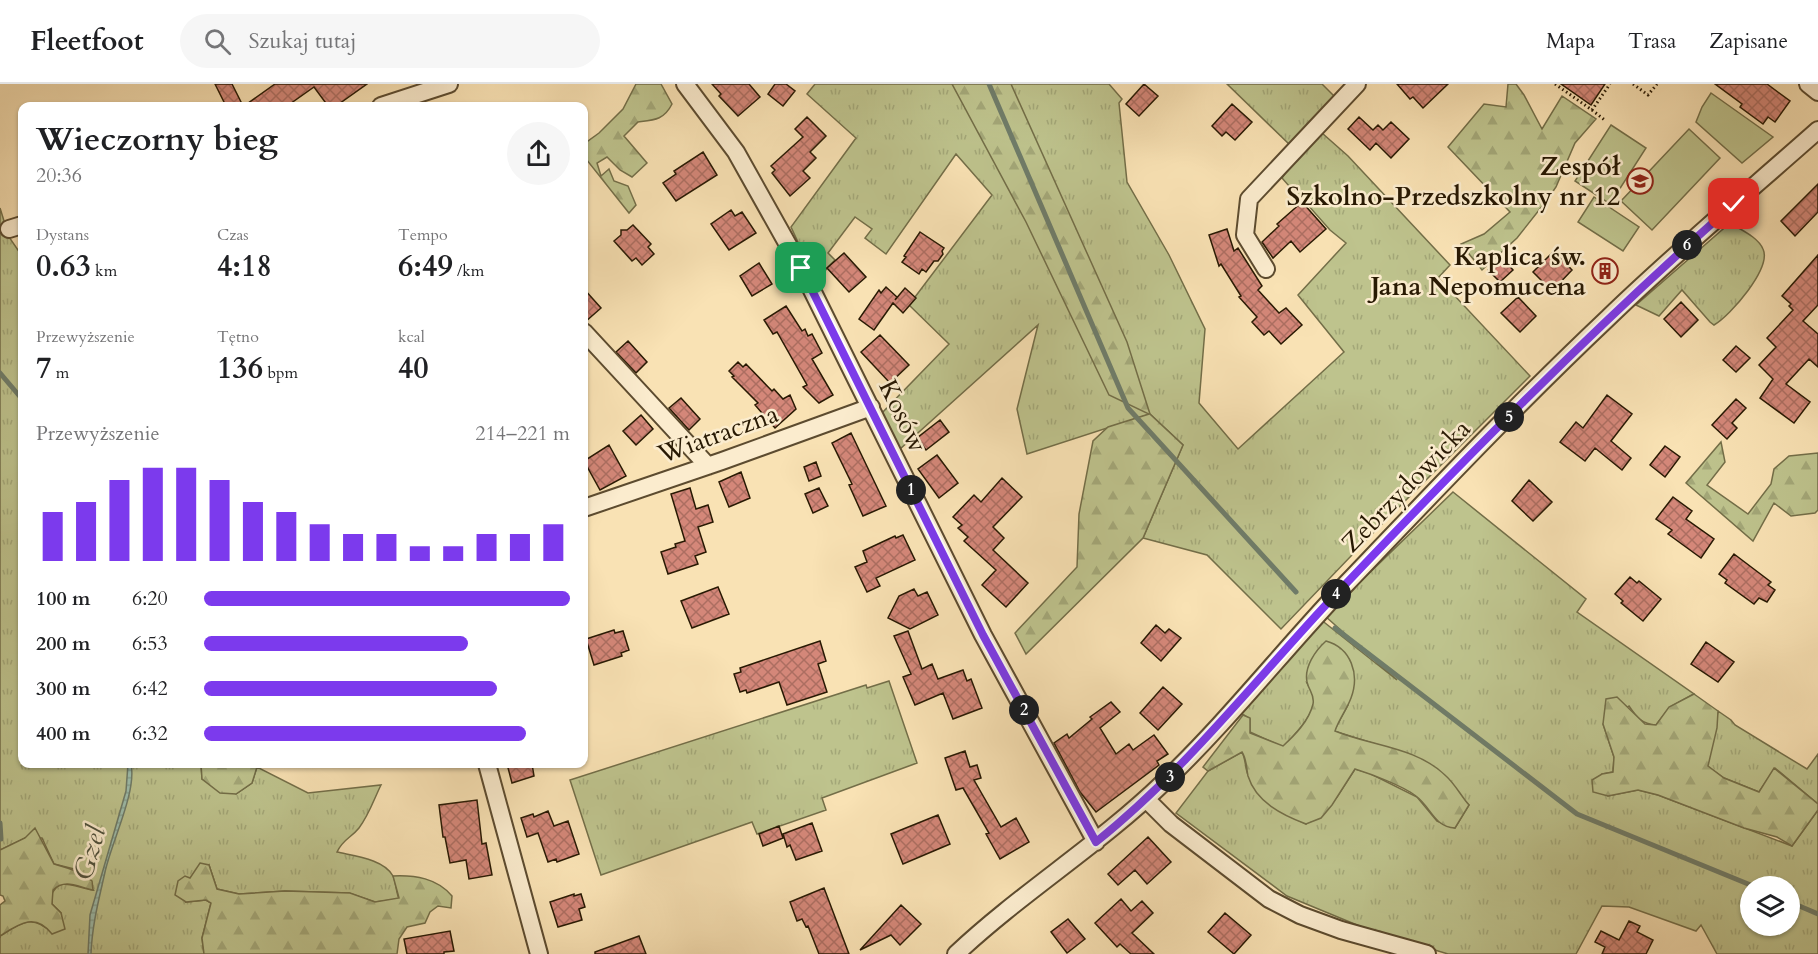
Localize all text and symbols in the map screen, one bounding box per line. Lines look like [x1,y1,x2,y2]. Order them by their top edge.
search box [180,14,600,68]
text: Fleetfoot [30,22,144,60]
icon: search [201,25,234,58]
text: Szukaj tutaj [249,26,357,56]
text: Mapa [1546,27,1595,56]
text: Trasa [1628,27,1676,56]
text: Zapisane [1709,27,1788,56]
text: Wieczorny bieg [36,117,278,162]
button: share [507,122,570,185]
place label: Zespół Szkolno-Przedszkolny nr 12 [1286,149,1621,214]
text: 20:36 [36,162,82,189]
school or university icon: Zespół Szkolno-Przedszkolny nr 12 [1625,166,1655,196]
pin [1708,178,1759,229]
icon: check [1717,187,1750,220]
text: Dystans [36,224,89,246]
text: Czas [217,224,249,246]
text: Tempo [398,224,448,246]
pin: 6 [1672,230,1702,260]
text: 6 [1683,234,1691,256]
place label: Kaplica św. Jana Nepomucena [1367,239,1586,304]
pin [775,242,826,293]
text: 0.63 [36,246,91,287]
text: 4:18 [217,246,272,287]
text: 6:49 [398,246,453,287]
icon: arrive [784,251,817,284]
building icon: Kaplica św. Jana Nepomucena [1590,256,1620,286]
text: km [91,260,117,282]
text: /km [453,260,484,282]
text: Przewyższenie [36,326,135,348]
text: Tętno [217,326,259,348]
text: kcal [398,326,425,348]
text: 7 [36,348,51,389]
text: 136 [217,348,263,389]
text: 40 [398,348,429,389]
text: m [51,362,69,384]
text: bpm [263,362,298,384]
street label: Kosów [870,374,936,458]
street label: Wiatraczna [652,396,783,472]
pin: 5 [1494,402,1524,432]
text: 5 [1505,406,1513,428]
street label: Zebrzydowicka [1334,412,1478,560]
text: Przewyższenie [36,420,159,447]
text: 214–221 m [475,420,570,447]
pin: 1 [896,475,926,505]
text: 1 [907,479,915,501]
pin: 4 [1321,579,1351,609]
text: 4 [1332,583,1340,605]
text: 100 m [36,585,91,612]
text: 6:20 [132,585,168,612]
text: 200 m [36,630,91,657]
text: 6:53 [132,630,168,657]
text: 300 m [36,675,91,702]
text: 6:42 [132,675,168,702]
pin: 2 [1009,695,1039,725]
text: 2 [1020,699,1028,721]
text: 400 m [36,720,91,747]
text: 6:32 [132,720,168,747]
pin: 3 [1155,762,1185,792]
text: 3 [1166,766,1174,788]
water label: Gzel [65,821,115,884]
map controls [1740,876,1800,936]
button: layers [1740,876,1800,936]

